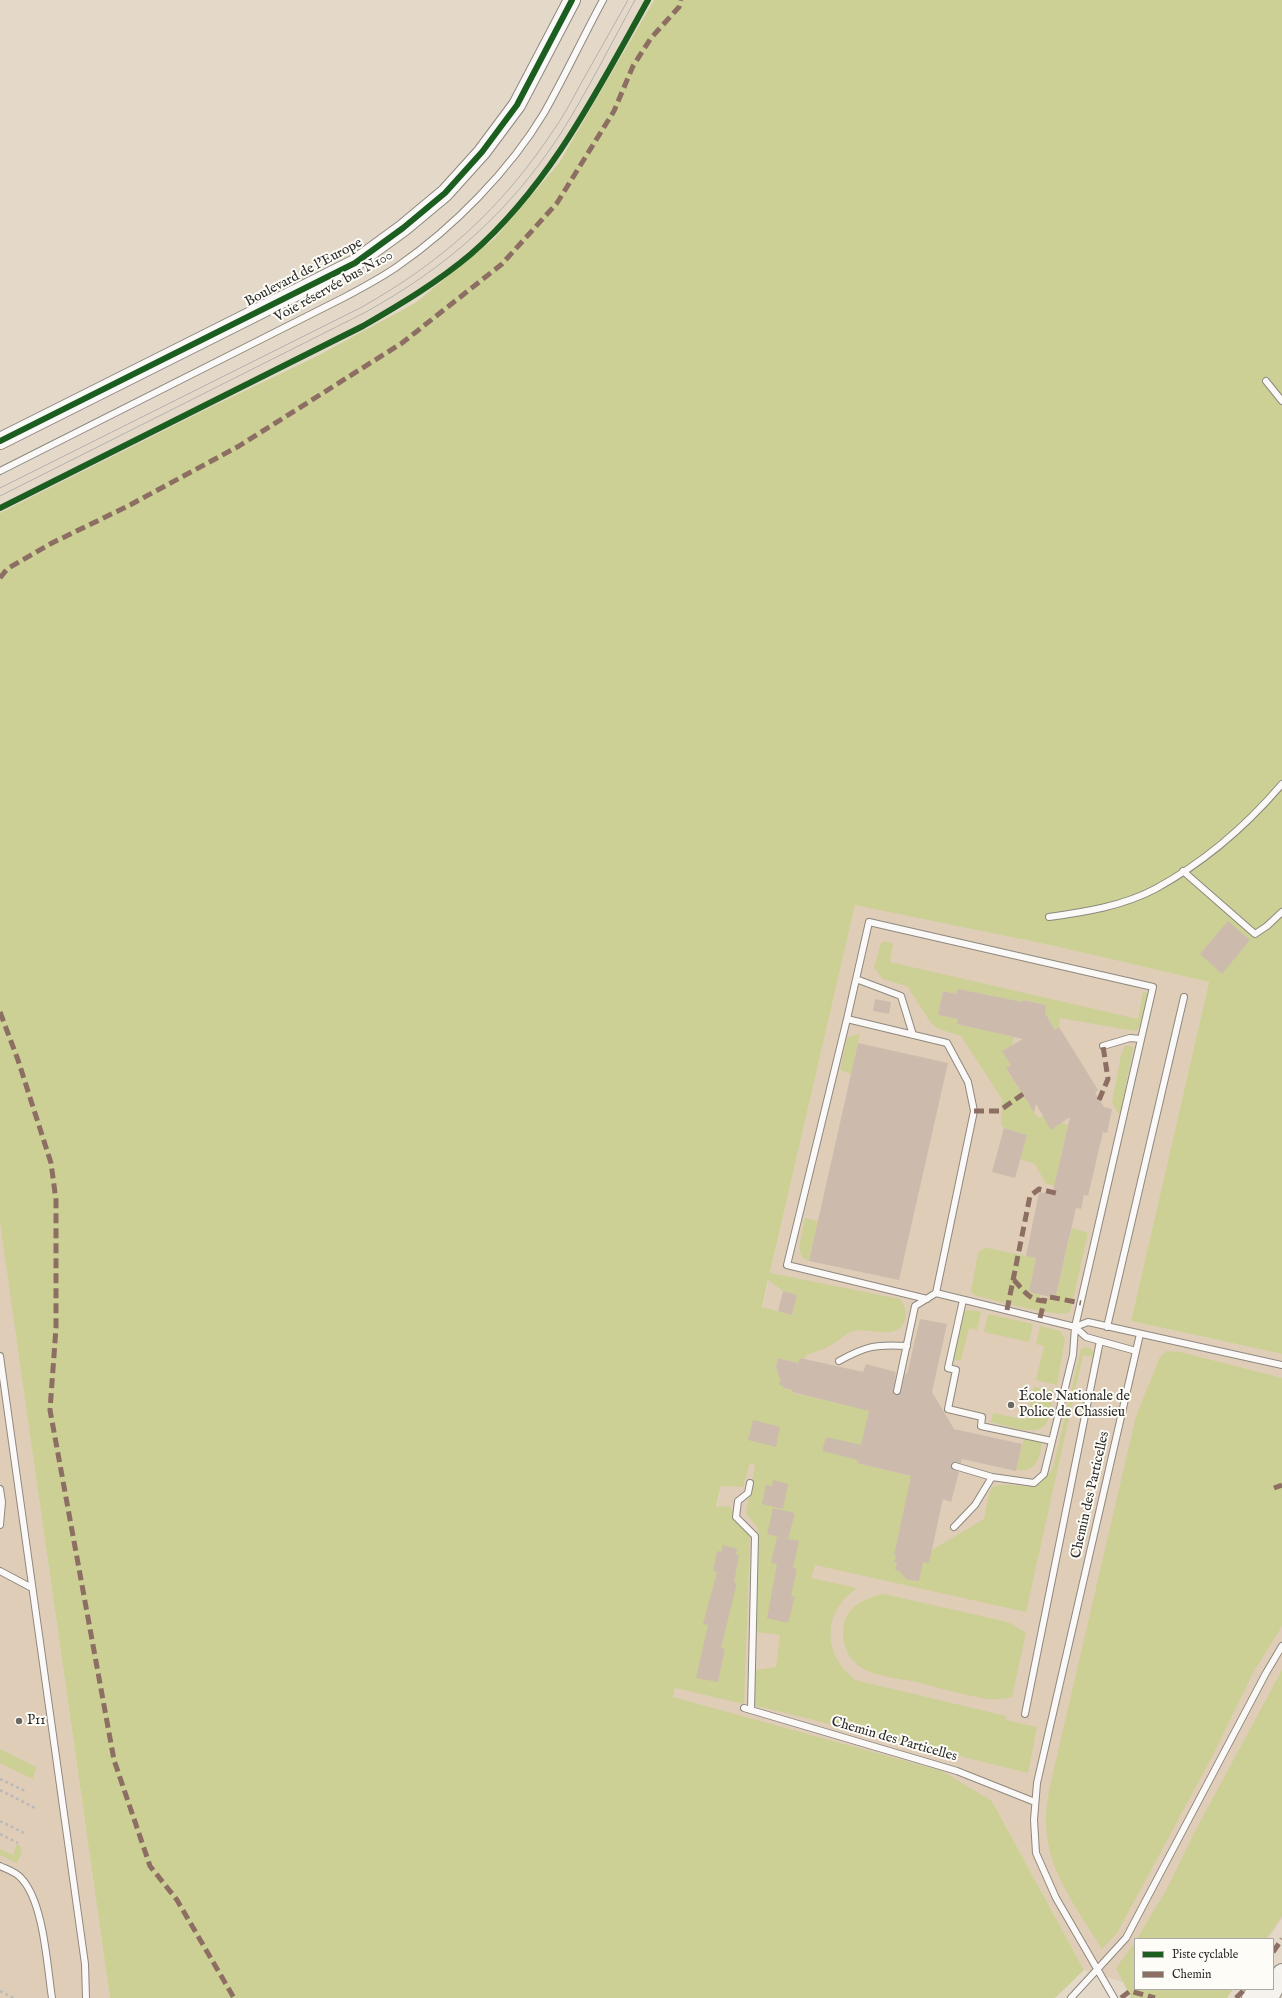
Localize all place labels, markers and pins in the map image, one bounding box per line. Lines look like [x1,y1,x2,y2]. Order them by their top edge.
place label: École Nationale de Police de Chassieu [1019,1389,1130,1422]
marker: École Nationale de Police de Chassieu [1006,1400,1016,1410]
place label: P11 [27,1713,46,1729]
marker: P11 [14,1716,24,1726]

